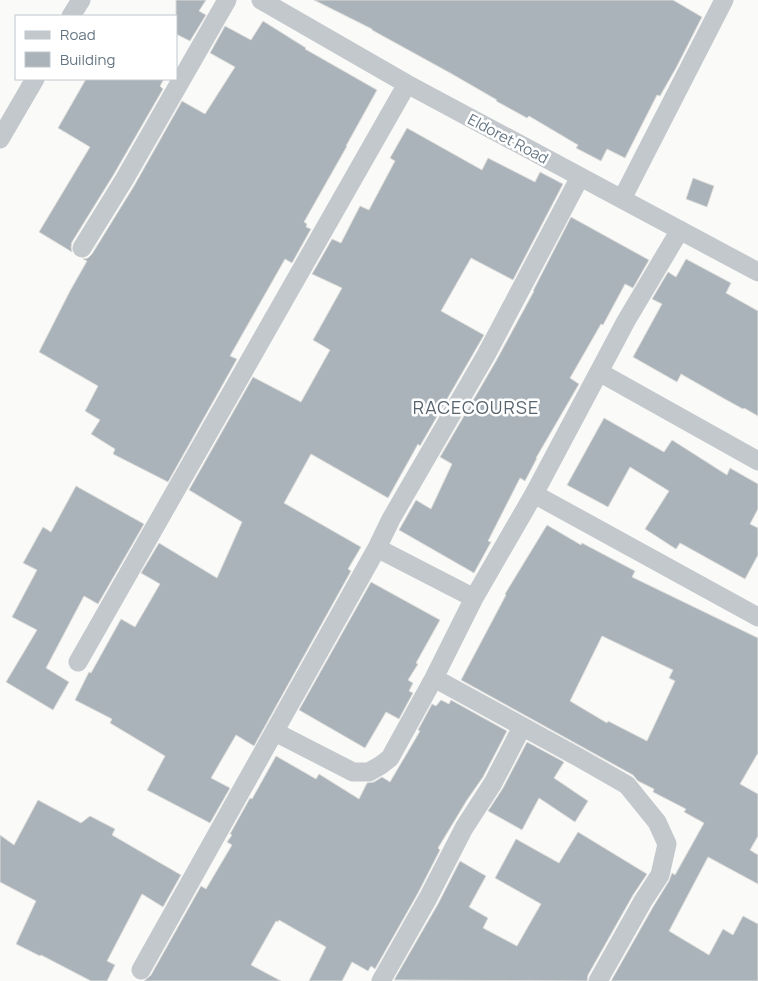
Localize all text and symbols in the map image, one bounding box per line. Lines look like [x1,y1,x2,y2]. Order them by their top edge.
legend [15,15,178,80]
text: Road [60,24,96,45]
text: Building [60,49,115,70]
street label: Eldoret Road [464,109,552,169]
district label: RACECOURSE [413,395,539,419]

